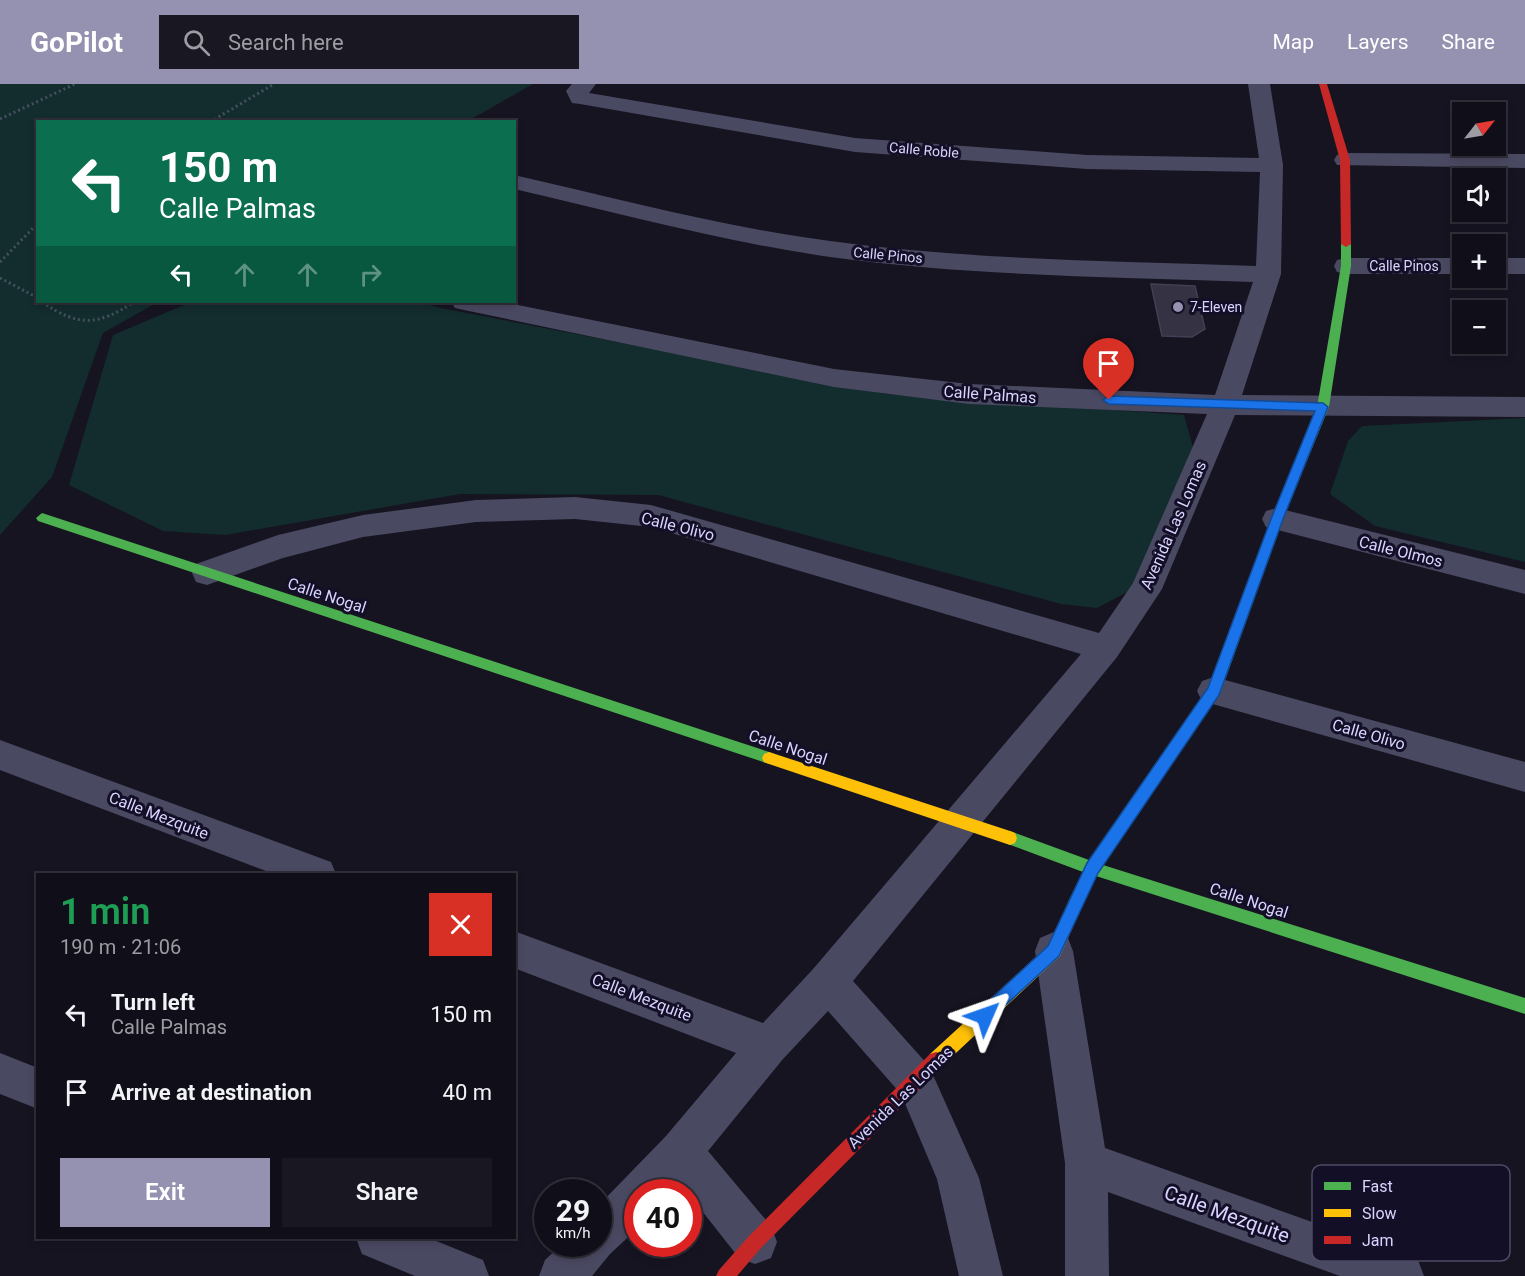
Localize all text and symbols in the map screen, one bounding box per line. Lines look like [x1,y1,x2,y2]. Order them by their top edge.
search box [159,15,579,69]
text: GoPilot [30,26,123,59]
icon: search [180,26,213,59]
text: Search here [228,30,344,55]
text: Map [1272,30,1314,54]
text: Layers [1347,30,1408,54]
text: Share [1441,30,1495,54]
north arrow [1452,102,1506,156]
map controls [1452,102,1506,354]
street label: Calle Roble [889,139,959,161]
text: 150 m [159,143,278,192]
icon: left [60,144,138,222]
button: sound [1452,168,1506,222]
text: Calle Palmas [159,193,316,225]
button: + [1452,234,1506,288]
street label: Calle Pinos [853,244,923,266]
icon: left [165,258,198,291]
icon: ahead [228,258,261,291]
icon: ahead [291,258,324,291]
icon: right [354,258,387,291]
street label: Calle Pinos [1369,258,1439,274]
place label: 7-Eleven [1190,299,1242,315]
marker: 7-Eleven [1171,300,1185,314]
button: − [1452,300,1506,354]
pin [1083,338,1134,400]
icon: arrive [1092,347,1125,380]
street label: Calle Palmas [943,382,1037,407]
street label: Avenida Las Lomas [1137,458,1210,593]
street label: Calle Olivo [639,508,717,545]
street label: Calle Olmos [1357,532,1445,571]
street label: Calle Nogal [285,574,369,617]
street label: Calle Olivo [1330,715,1407,754]
street label: Calle Nogal [746,726,830,769]
street label: Calle Mezquite [106,788,211,843]
street label: Calle Nogal [1207,879,1291,922]
text: 1 min [60,891,150,933]
button: close [429,893,492,956]
text: 190 m · 21:06 [60,935,181,959]
street label: Calle Mezquite [589,970,694,1025]
position arrow [953,984,1017,1048]
text: Turn left [111,990,195,1015]
icon: left [60,998,93,1031]
text: 150 m [430,1002,492,1027]
text: Calle Palmas [111,1015,227,1039]
street label: Avenida Las Lomas [844,1042,957,1152]
icon: arrive [60,1076,93,1109]
text: Arrive at destination [111,1080,312,1105]
text: 40 m [443,1080,492,1105]
button: Exit [60,1158,270,1227]
button: Share [282,1158,492,1227]
legend [1312,1165,1510,1261]
text: Fast [1362,1177,1393,1196]
speed limit sign: 40 [624,1179,702,1257]
street label: Calle Mezquite [1161,1180,1293,1248]
text: 29 [556,1193,590,1228]
text: Slow [1362,1204,1397,1223]
text: km/h [555,1224,591,1242]
text: Jam [1362,1231,1394,1250]

